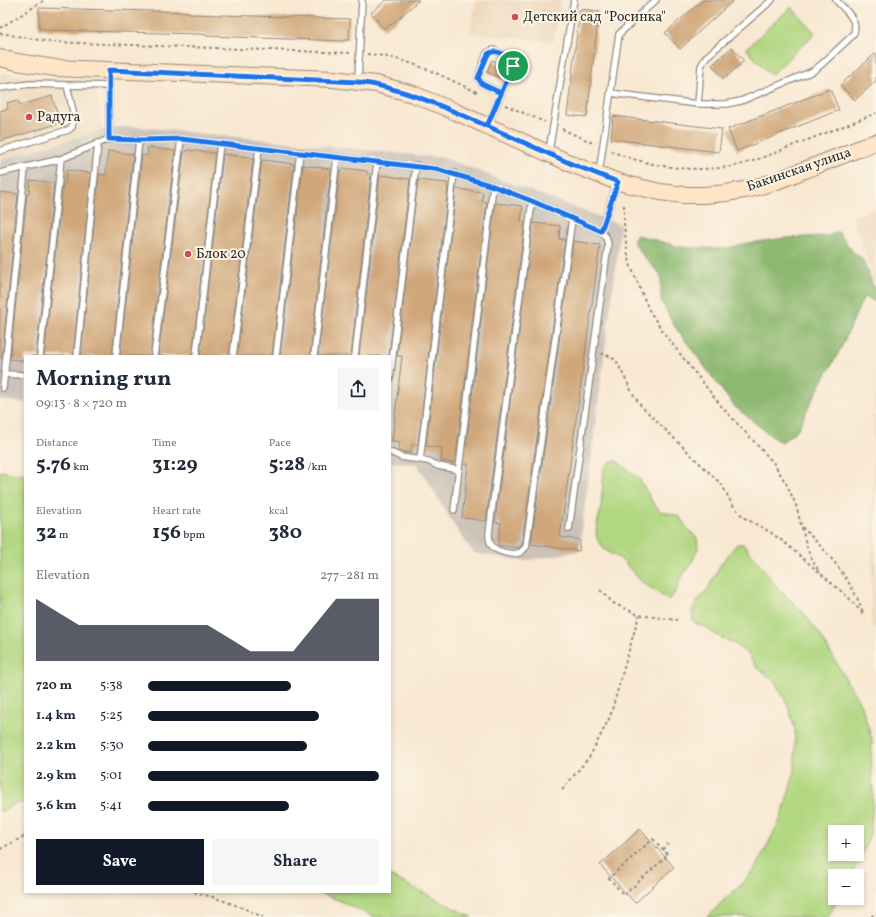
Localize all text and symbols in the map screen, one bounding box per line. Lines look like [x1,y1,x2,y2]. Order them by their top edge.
place label: Детский сад "Росинка" [523,8,666,27]
marker: Детский сад "Росинка" [510,12,520,22]
pin [496,49,530,83]
icon: arrive [502,55,524,77]
place label: Радуга [37,108,81,127]
marker: Радуга [24,112,34,122]
street label: Бакинская улица [744,143,854,197]
place label: Блок 20 [196,245,246,264]
marker: Блок 20 [183,249,193,259]
text: Morning run [36,364,171,395]
button: share [337,368,379,410]
text: 09:13 · 8 × 720 m [36,395,127,413]
text: Distance [36,436,78,451]
text: Time [152,436,176,451]
text: Pace [269,436,291,451]
text: 5.76 [36,451,71,479]
text: 31:29 [152,451,198,479]
text: 5:28 [269,451,305,479]
text: km [71,460,89,475]
text: /km [305,460,327,475]
text: Elevation [36,504,82,519]
text: Heart rate [152,504,201,519]
text: kcal [269,504,288,519]
text: 32 [36,519,57,547]
text: 156 [152,519,181,547]
text: 380 [269,519,302,547]
text: m [57,528,69,543]
text: bpm [181,528,205,543]
text: Elevation [36,567,90,585]
text: 277–281 m [320,567,379,585]
text: 720 m [36,677,72,695]
text: 5:38 [100,677,123,695]
text: 1.4 km [36,707,76,725]
text: 5:25 [100,707,123,725]
text: 2.2 km [36,737,76,755]
text: 5:30 [100,737,124,755]
text: 2.9 km [36,767,77,785]
text: 5:01 [100,767,122,785]
text: 3.6 km [36,797,77,815]
text: 5:41 [100,797,122,815]
map controls [828,825,864,905]
button: + [828,825,864,861]
button: Save [36,839,204,885]
button: Share [212,839,379,885]
button: − [828,869,864,905]

